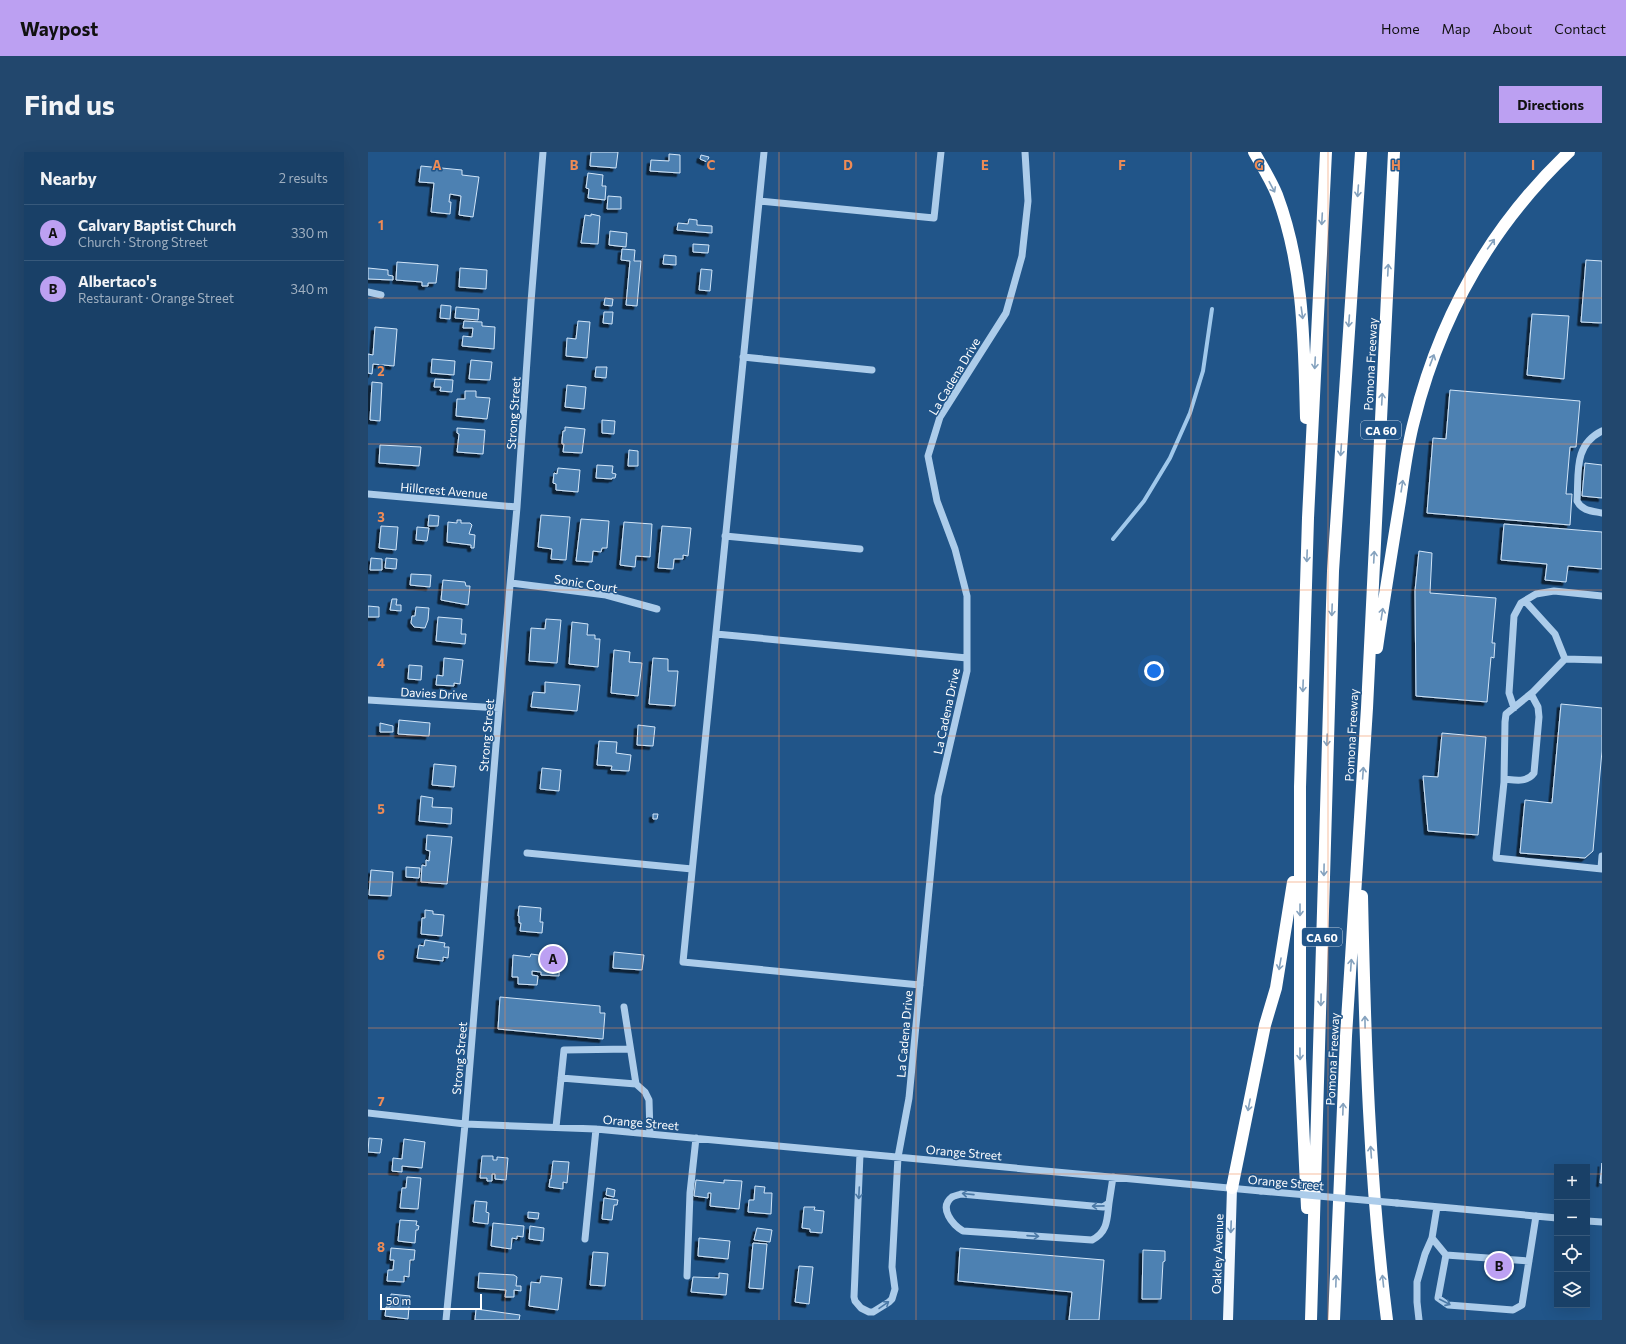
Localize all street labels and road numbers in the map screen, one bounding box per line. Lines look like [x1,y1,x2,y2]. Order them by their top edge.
street label: Pomona Freeway [1361,317,1379,411]
street label: La Cadena Drive [925,335,983,417]
street label: Strong Street [503,376,523,450]
road number: CA 60 [1361,421,1401,439]
street label: Hillcrest Avenue [400,479,488,501]
street label: Sonic Court [553,571,619,595]
street label: La Cadena Drive [930,667,962,755]
street label: Davies Drive [400,684,468,702]
street label: Pomona Freeway [1342,688,1360,782]
street label: Strong Street [476,698,496,772]
road number: CA 60 [1302,928,1342,946]
street label: La Cadena Drive [893,990,915,1078]
street label: Pomona Freeway [1323,1012,1341,1106]
street label: Strong Street [449,1021,469,1095]
street label: Orange Street [602,1112,680,1132]
street label: Orange Street [925,1142,1003,1162]
street label: Orange Street [1247,1172,1325,1192]
street label: Oakley Avenue [1209,1214,1225,1294]

